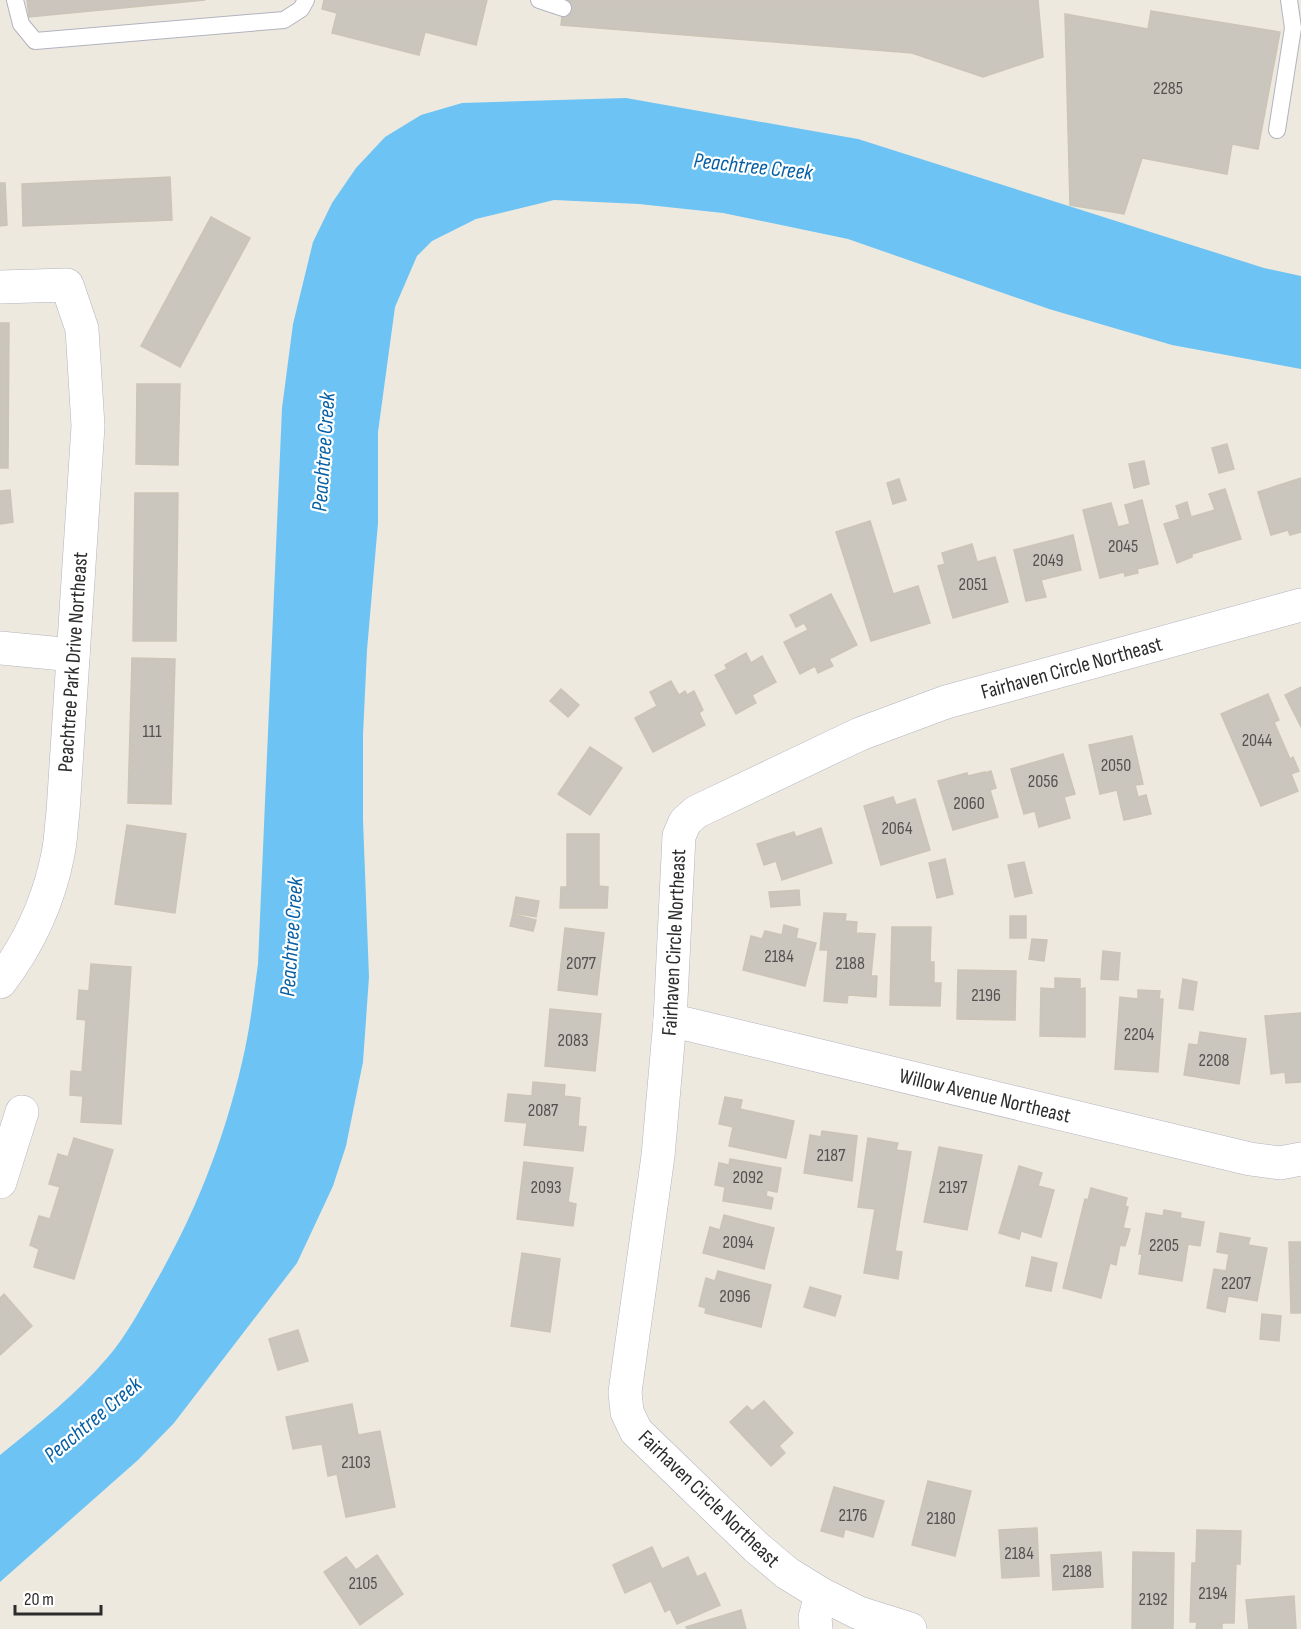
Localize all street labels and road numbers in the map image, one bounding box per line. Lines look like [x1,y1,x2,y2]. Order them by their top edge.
street label: Peachtree Park Drive Northeast [53,551,93,773]
street label: Fairhaven Circle Northeast [978,631,1165,704]
street label: Fairhaven Circle Northeast [656,848,691,1037]
street label: Willow Avenue Northeast [897,1063,1073,1128]
street label: Fairhaven Circle Northeast [633,1425,785,1573]

